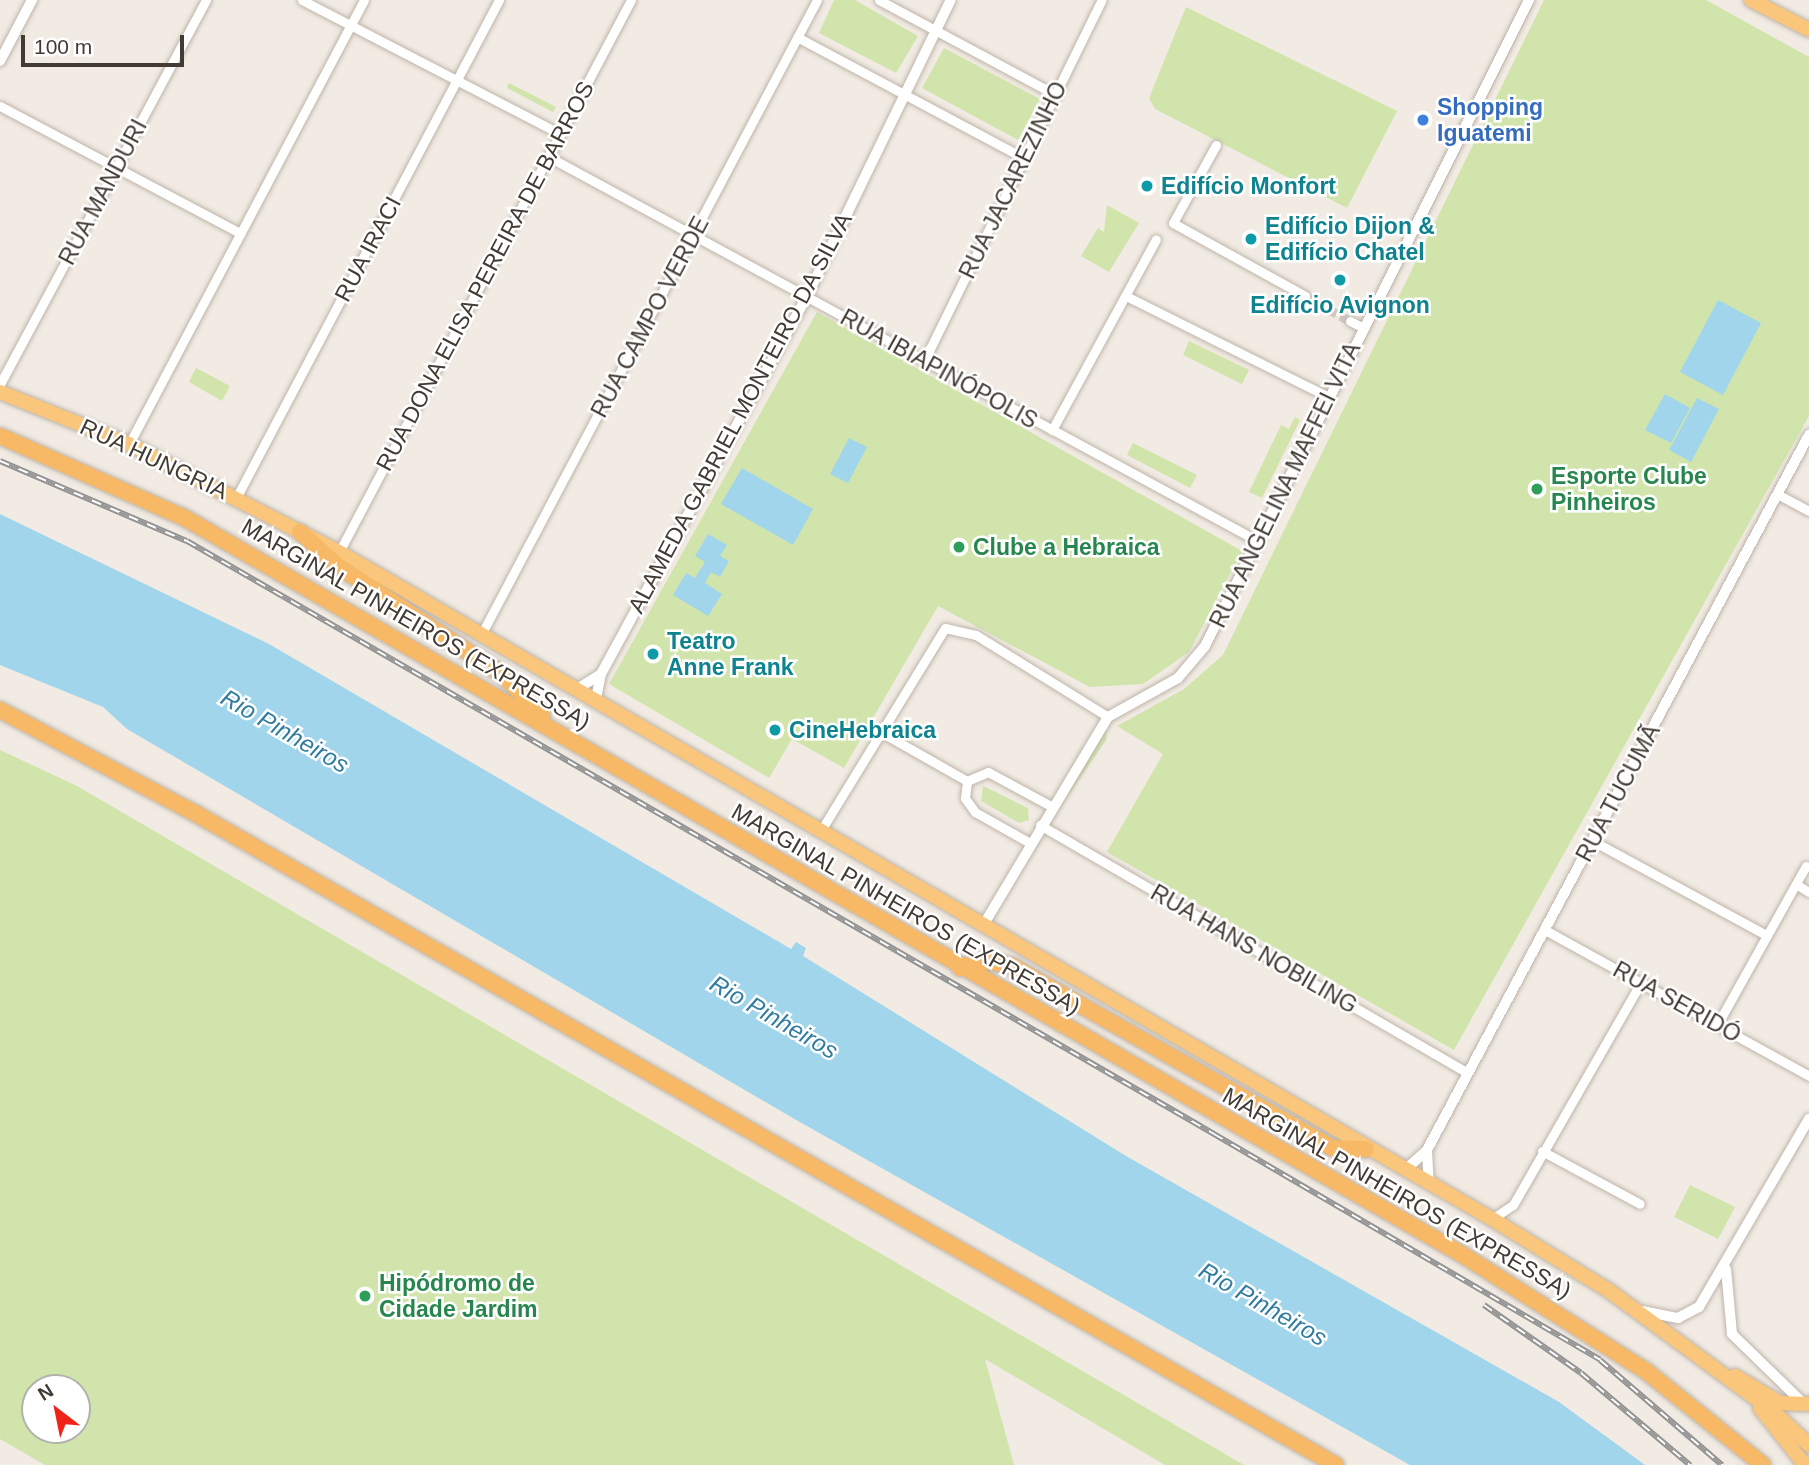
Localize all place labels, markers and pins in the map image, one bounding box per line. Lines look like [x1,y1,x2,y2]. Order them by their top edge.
place label: Shopping Iguatemi [1437,93,1543,147]
marker: Shopping Iguatemi [1415,112,1431,128]
place label: Edifício Monfort [1161,172,1336,200]
marker: Edifício Monfort [1139,178,1155,194]
place label: Edifício Dijon & Edifício Chatel [1265,212,1435,266]
marker: Edifício Dijon & Edifício Chatel [1243,231,1259,247]
marker: Edifício Avignon [1332,272,1348,288]
place label: Edifício Avignon [1250,291,1430,319]
place label: Esporte Clube Pinheiros [1551,462,1707,516]
marker: Esporte Clube Pinheiros [1529,481,1545,497]
place label: Clube a Hebraica [973,533,1160,561]
marker: Clube a Hebraica [951,539,967,555]
place label: Teatro Anne Frank [667,627,794,681]
marker: Teatro Anne Frank [645,646,661,662]
place label: CineHebraica [789,716,936,744]
marker: CineHebraica [767,722,783,738]
place label: Hipódromo de Cidade Jardim [379,1269,537,1323]
marker: Hipódromo de Cidade Jardim [357,1288,373,1304]

